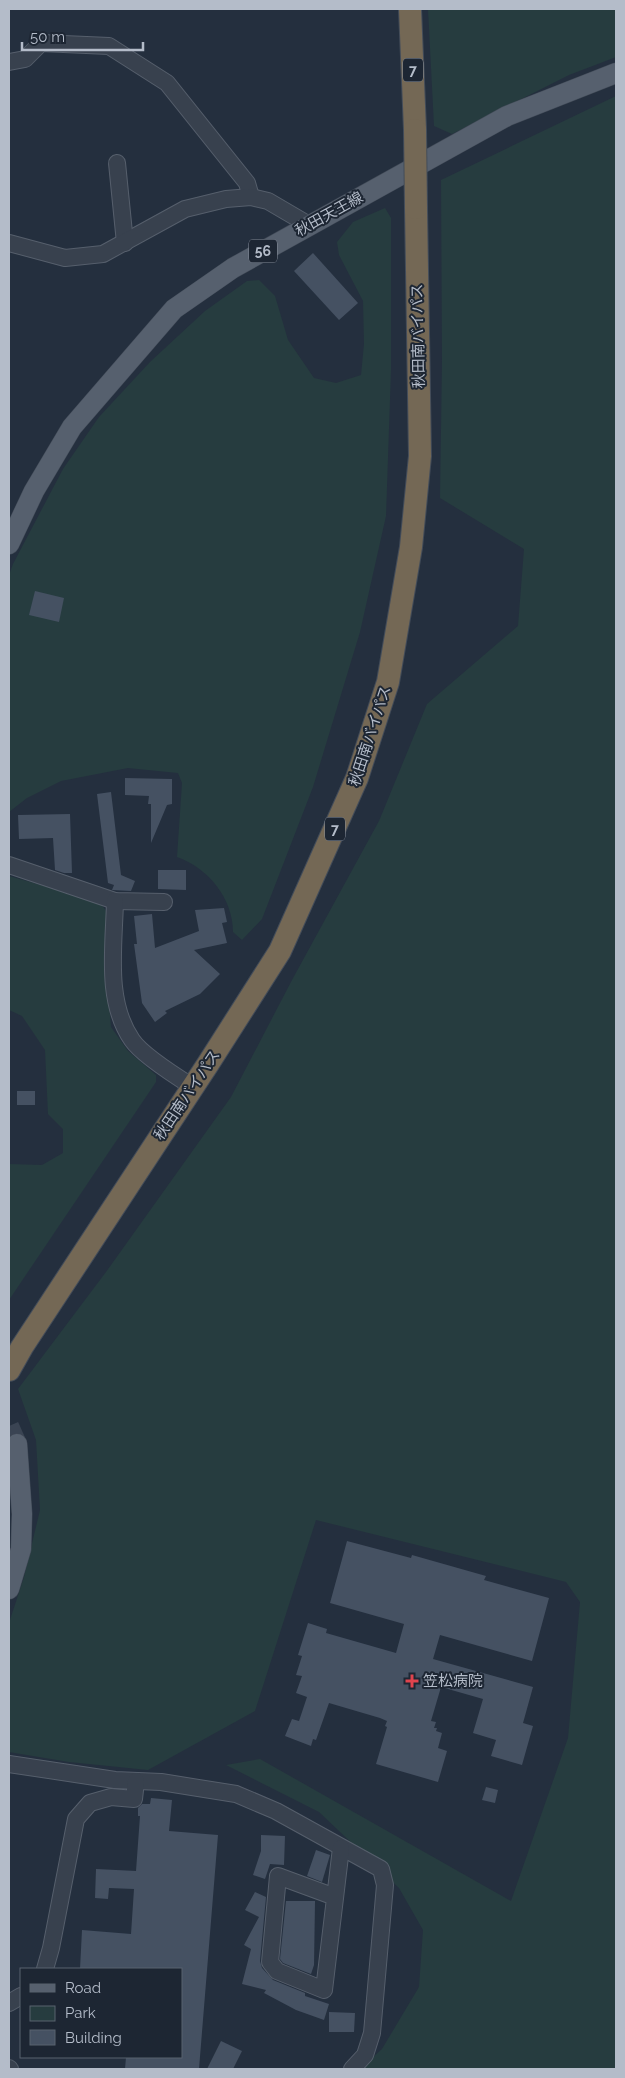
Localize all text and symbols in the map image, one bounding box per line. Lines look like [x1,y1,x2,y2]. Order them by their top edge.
scale bar [22,20,144,52]
text: 50 m [30,28,65,46]
road number: 7 [403,58,423,82]
street label: 秋田天王線 [292,188,366,240]
road number: 56 [249,240,277,262]
street label: 秋田南バイパス [408,283,428,389]
street label: 秋田南バイパス [345,683,395,789]
road number: 7 [325,818,345,841]
street label: 秋田南バイパス [150,1047,224,1143]
place label: 笠松病院 [423,1672,483,1690]
marker: 笠松病院 [405,1674,419,1688]
legend [20,1968,182,2058]
text: Road [65,1979,101,1997]
text: Park [65,2004,96,2022]
text: Building [65,2029,122,2047]

